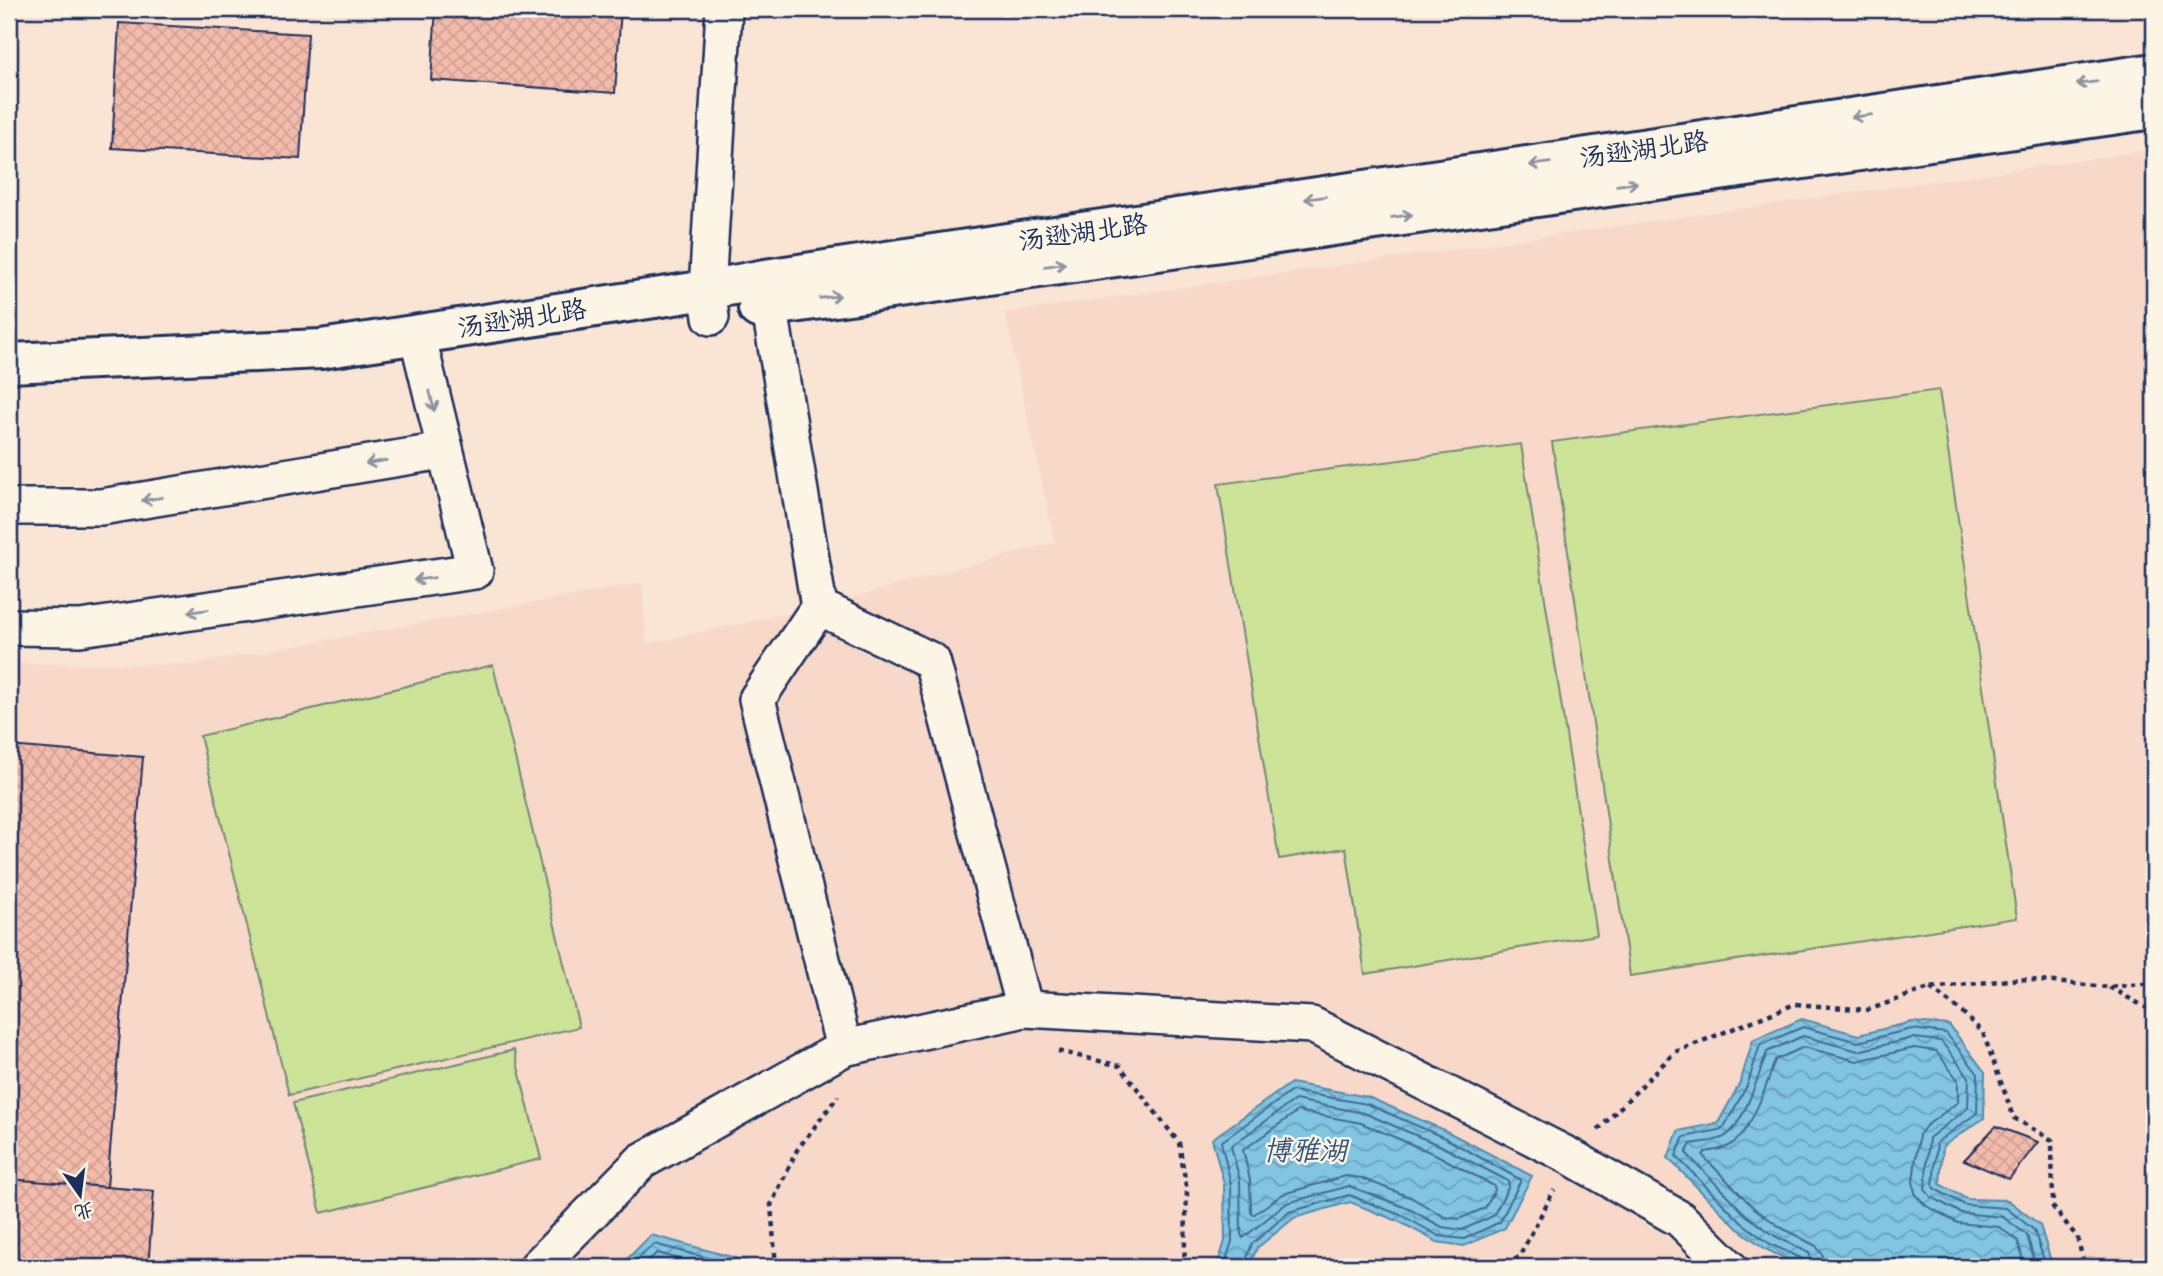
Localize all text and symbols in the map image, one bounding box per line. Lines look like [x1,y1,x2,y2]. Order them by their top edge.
one-way arrow [2076,76,2099,89]
one-way arrow [1851,110,1874,123]
street label: 汤逊湖北路 [1576,117,1712,181]
one-way arrow [1529,158,1552,171]
one-way arrow [1615,177,1638,190]
one-way arrow [1304,191,1327,204]
street label: 汤逊湖北路 [1015,200,1151,264]
one-way arrow [1390,209,1413,222]
one-way arrow [1044,258,1066,271]
street label: 汤逊湖北路 [454,285,590,351]
one-way arrow [818,290,841,303]
one-way arrow [426,389,439,412]
one-way arrow [365,456,388,469]
one-way arrow [141,493,163,506]
one-way arrow [413,572,435,585]
one-way arrow [187,604,210,617]
water label: 博雅湖 [1263,1126,1350,1175]
north arrow [46,1160,116,1230]
text: 北 [71,1193,97,1229]

